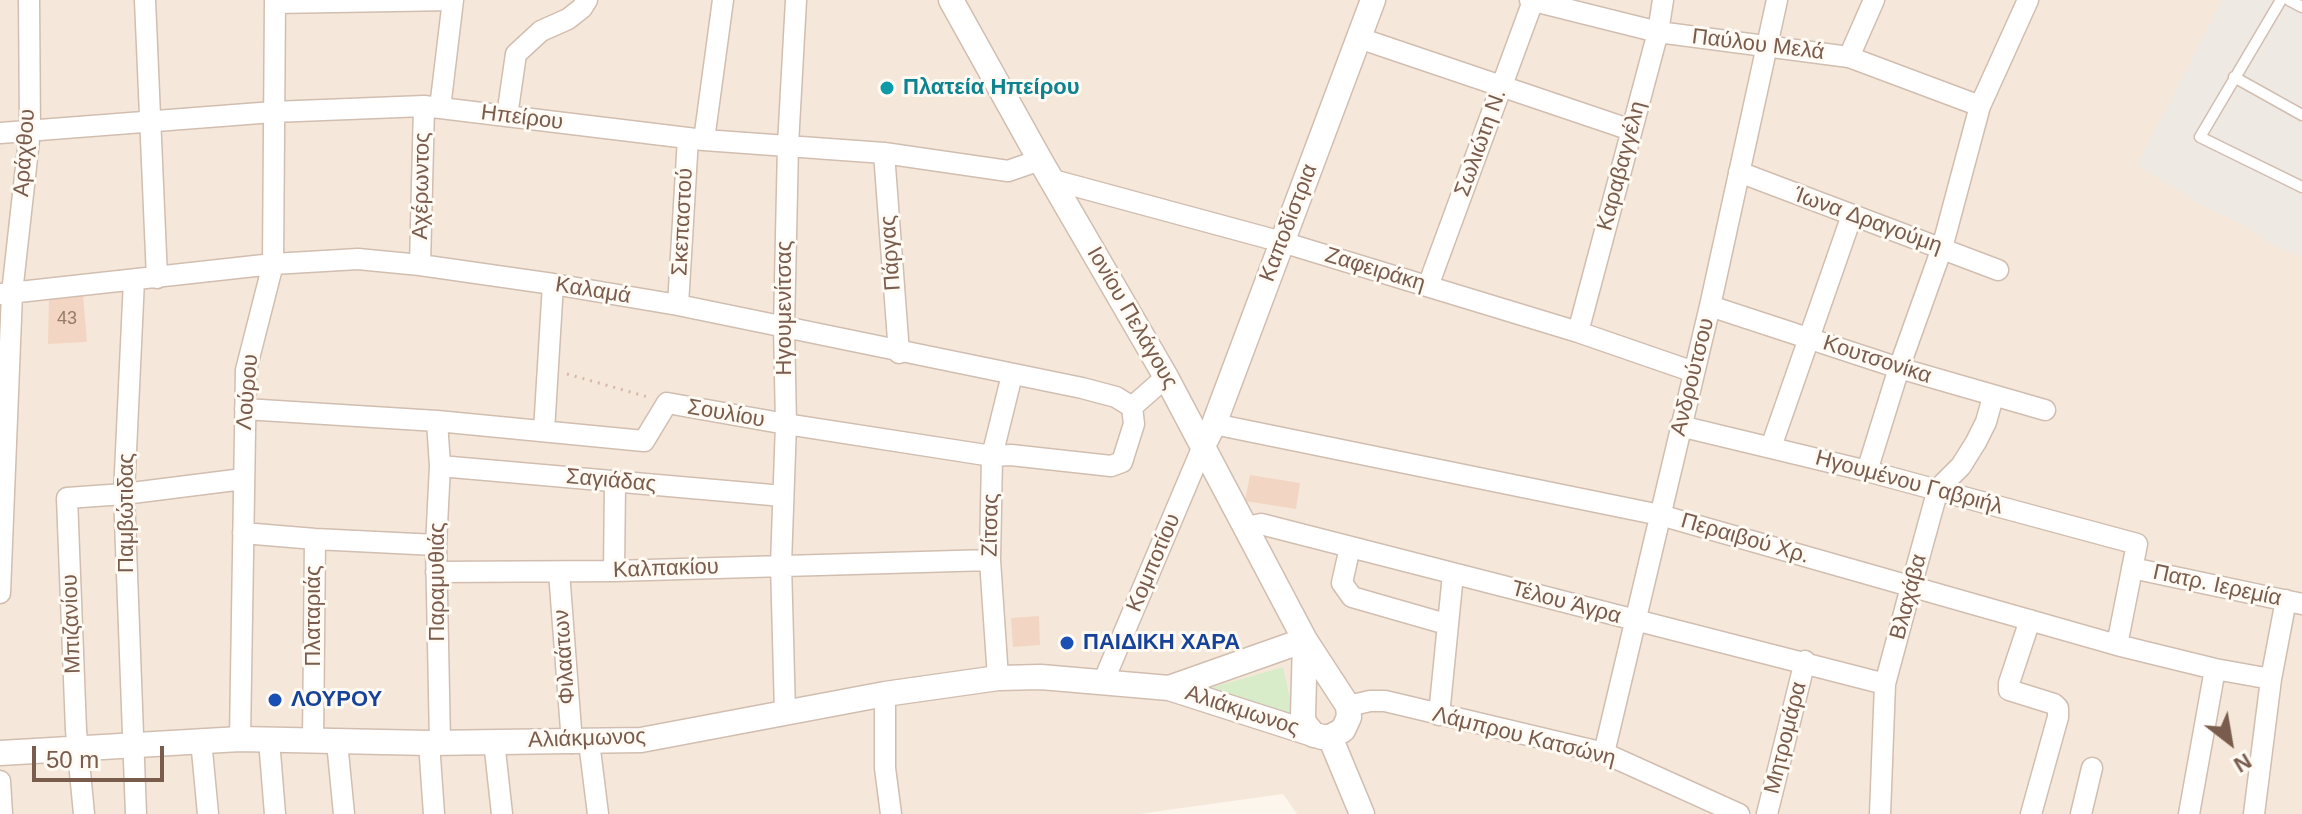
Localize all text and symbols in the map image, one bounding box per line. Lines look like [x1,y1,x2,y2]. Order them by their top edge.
street label: Παύλου Μελά [1690,24,1826,66]
place label: Πλατεία Ηπείρου [903,75,1080,101]
marker: Πλατεία Ηπείρου [878,79,896,97]
street label: Σωλιώτη Ν. [1449,86,1513,200]
street label: Καραβαγγέλη [1592,98,1652,234]
street label: Ηπείρου [479,100,565,136]
street label: Αράχθου [9,108,41,198]
street label: Αχέρωντος [408,132,436,240]
street label: Καποδίστρια [1255,161,1323,285]
street label: Σκεπαστού [667,167,699,277]
street label: Ίωνα Δραγούμη [1790,182,1946,260]
street label: Πάργας [875,214,907,292]
street label: Ηγουμενίτσας [772,241,798,375]
street label: Ιονίου Πελάγους [1081,242,1183,394]
street label: Ζαφειράκη [1322,242,1428,298]
street label: Καλαμά [553,272,633,310]
house number: 43 [57,308,77,330]
street label: Ανδρούτσου [1666,315,1720,439]
street label: Κουτσονίκα [1820,330,1934,390]
street label: Λούρου [232,353,264,431]
street label: Σουλίου [685,394,767,434]
street label: Ηγουμένου Γαβριήλ [1812,445,2006,521]
street label: Παμβώτιδας [114,453,140,573]
street label: Σαγιάδας [565,464,657,498]
street label: Ζίτσας [977,493,1005,557]
street label: Περαιβού Χρ. [1678,508,1812,570]
street label: Κομποτίου [1122,510,1186,616]
street label: Παραμυθιάς [425,523,451,641]
street label: Βλαχάβα [1885,552,1933,642]
street label: Καλπακίου [613,554,719,584]
street label: Πατρ. Ιερεμία [2150,560,2284,612]
street label: Πλαταριάς [301,565,327,667]
street label: Μπιζανίου [57,574,87,674]
street label: Τέλου Άγρα [1508,576,1624,630]
street label: Φιλαάτων [549,609,581,705]
place label: ΠΑΙΔΙΚΗ ΧΑΡΑ [1083,630,1240,656]
marker: ΠΑΙΔΙΚΗ ΧΑΡΑ [1058,634,1076,652]
street label: Μητρομάρα [1759,679,1813,797]
street label: Αλιάκμωνος [1182,680,1302,742]
place label: ΛΟΥΡΟΥ [291,687,382,713]
marker: ΛΟΥΡΟΥ [266,691,284,709]
street label: Λάμπρου Κατσώνη [1430,701,1618,773]
north arrow [2190,702,2270,782]
street label: Αλιάκμωνος [528,724,646,754]
scale bar [36,730,168,780]
text: 50 m [46,746,99,773]
text: N [2229,748,2256,778]

